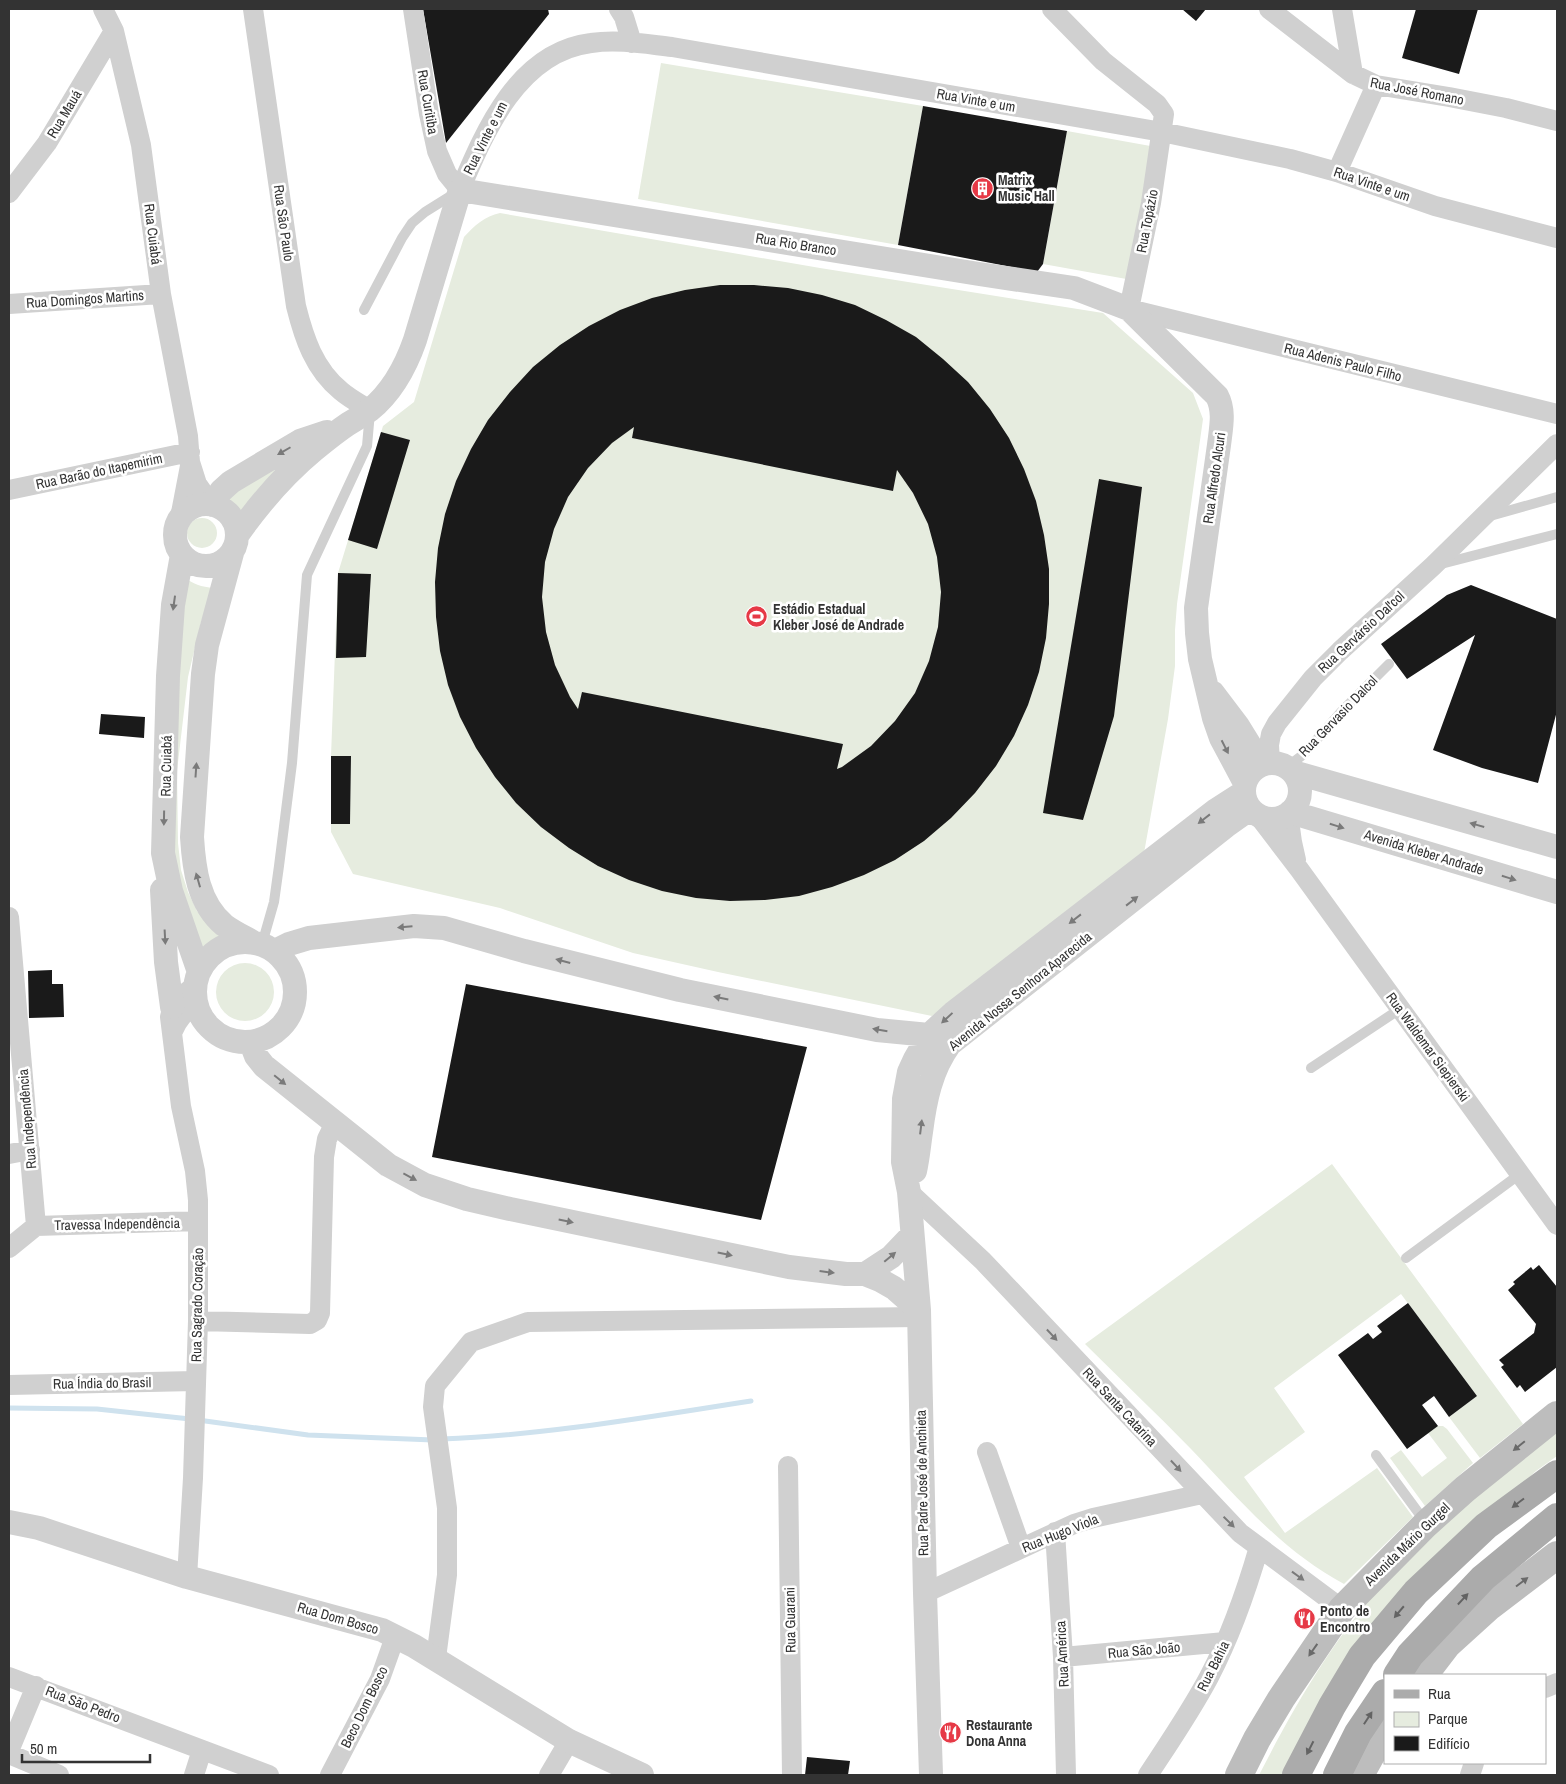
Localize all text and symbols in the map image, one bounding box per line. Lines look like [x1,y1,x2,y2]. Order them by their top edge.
street label: Rua Curitiba [413,68,443,136]
street label: Rua José Romano [1369,73,1465,109]
street label: Rua Vinte e um [935,84,1017,116]
street label: Rua Mauá [43,86,86,141]
street label: Rua Vinte e um [459,98,511,178]
street label: Rua Vinte e um [1331,163,1413,205]
place label: Matrix Music Hall [998,171,1055,205]
building icon: Matrix Music Hall [970,176,994,200]
street label: Rua São Paulo [270,184,298,262]
street label: Rua Topázio [1132,188,1162,254]
street label: Rua Cuiabá [140,202,166,266]
street label: Rua Rio Branco [754,229,838,259]
street label: Rua Domingos Martins [25,286,145,312]
street label: Rua Adenis Paulo Filho [1282,339,1404,385]
street label: Rua Alfredo Alcuri [1199,431,1229,525]
one-way arrow [278,446,291,455]
street label: Rua Barão do Itapemirim [34,449,164,493]
street label: Rua Gervársio Dal'col [1314,587,1408,677]
one-way arrow [170,596,178,612]
place label: Estádio Estadual Kleber José de Andrade [773,600,904,634]
sports icon: Estádio Estadual Kleber José de Andrade [745,605,769,629]
street label: Rua Gervasio Dalcol [1295,672,1381,760]
street label: Rua Cuiabá [156,735,176,797]
one-way arrow [1221,740,1229,754]
one-way arrow [192,762,200,778]
one-way arrow [160,810,168,826]
one-way arrow [1197,814,1210,825]
one-way arrow [1469,820,1484,828]
one-way arrow [1329,823,1344,831]
street label: Avenida Kleber Andrade [1361,825,1486,879]
one-way arrow [194,873,202,888]
one-way arrow [1502,874,1517,882]
one-way arrow [1125,895,1138,906]
one-way arrow [1069,913,1082,924]
one-way arrow [396,923,412,931]
street label: Avenida Nossa Senhora Aparecida [944,927,1096,1055]
one-way arrow [161,929,169,945]
one-way arrow [555,957,570,965]
street label: Rua Waldemar Siepierski [1382,989,1474,1105]
one-way arrow [713,994,728,1002]
one-way arrow [940,1013,953,1024]
one-way arrow [872,1026,888,1034]
street label: Rua Independência [14,1068,40,1170]
one-way arrow [273,1074,286,1085]
one-way arrow [917,1118,925,1134]
one-way arrow [404,1172,417,1181]
street label: Travessa Independência [54,1214,181,1234]
one-way arrow [559,1217,575,1225]
street label: Rua Sagrado Coração [187,1248,207,1362]
one-way arrow [718,1250,734,1258]
one-way arrow [884,1251,896,1263]
one-way arrow [819,1268,835,1276]
one-way arrow [1046,1329,1058,1341]
street label: Rua Santa Catarina [1079,1364,1162,1451]
street label: Rua Índia do Brasil [53,1373,151,1393]
street label: Rua Padre José de Anchieta [912,1409,932,1556]
one-way arrow [1513,1440,1526,1451]
one-way arrow [1170,1460,1182,1472]
one-way arrow [1512,1497,1525,1508]
street label: Avenida Mário Gurgel [1360,1499,1454,1590]
street label: Rua Hugo Viola [1019,1509,1101,1556]
one-way arrow [1223,1516,1235,1528]
one-way arrow [1291,1571,1305,1581]
one-way arrow [1515,1577,1529,1587]
street label: Rua Guarani [780,1587,800,1653]
one-way arrow [1457,1593,1469,1605]
street label: Rua Dom Bosco [295,1598,381,1638]
place label: Ponto de Encontro [1320,1602,1370,1636]
one-way arrow [1393,1605,1404,1618]
restaurant icon: Ponto de Encontro [1292,1607,1316,1631]
street label: Rua América [1051,1620,1073,1688]
street label: Rua Bahia [1193,1637,1234,1694]
street label: Rua São João [1107,1638,1181,1662]
one-way arrow [1308,1643,1318,1656]
street label: Beco Dom Bosco [336,1663,392,1751]
legend [1384,1674,1546,1764]
street label: Rua São Pedro [43,1682,123,1726]
text: Rua [1428,1683,1451,1704]
text: Parque [1428,1708,1468,1729]
one-way arrow [1363,1712,1373,1725]
place label: Restaurante Dona Anna [966,1716,1032,1750]
restaurant icon: Restaurante Dona Anna [938,1721,962,1745]
scale bar [22,1732,150,1764]
text: Edifício [1428,1733,1470,1754]
text: 50 m [30,1738,57,1759]
one-way arrow [1306,1740,1314,1755]

